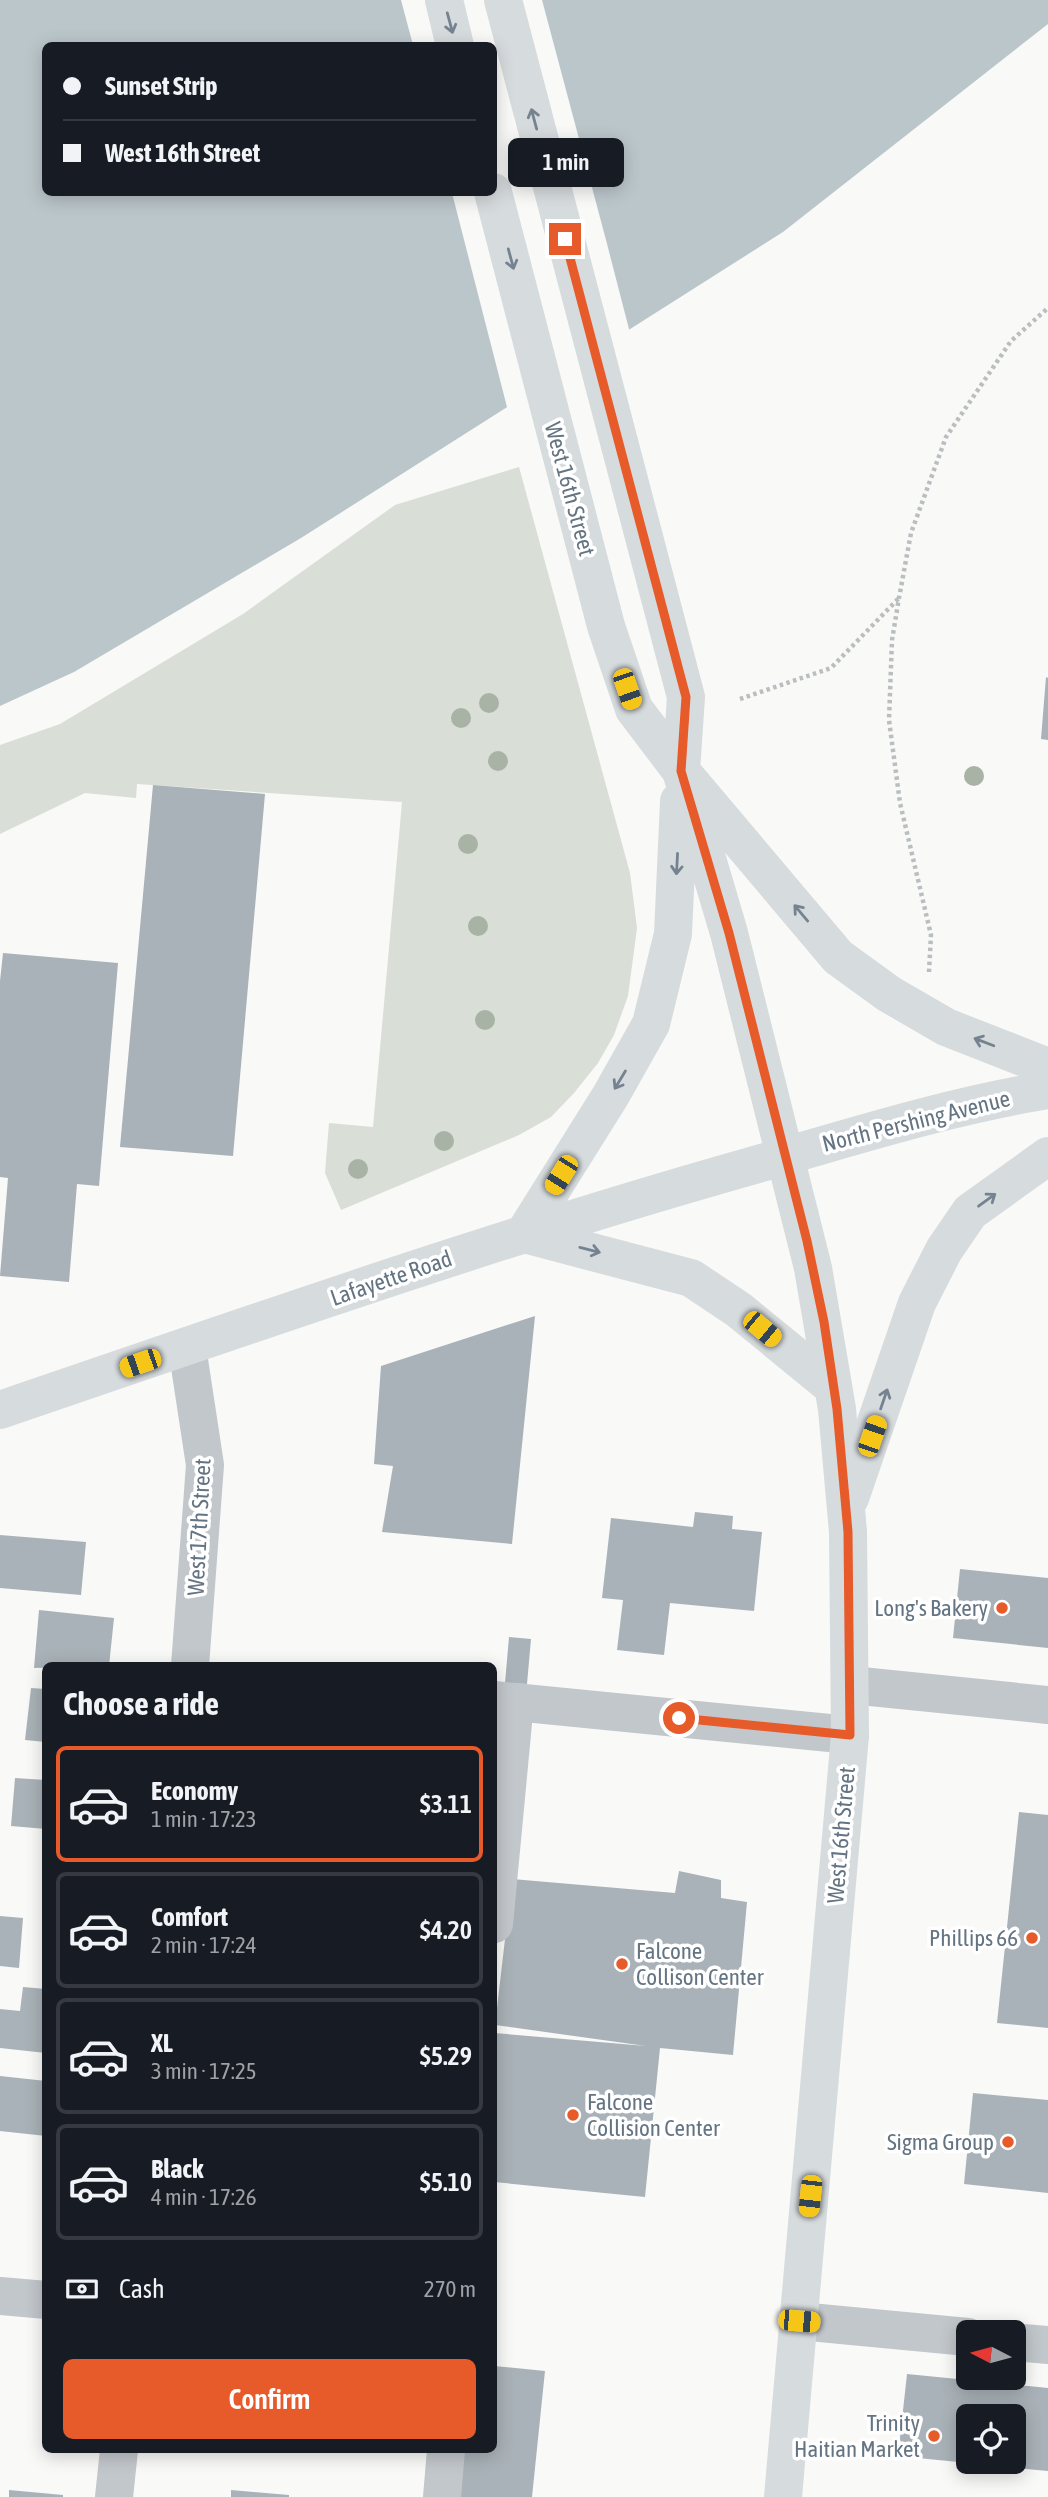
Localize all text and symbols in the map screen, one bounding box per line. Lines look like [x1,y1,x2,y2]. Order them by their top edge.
one-way arrow [444,12,457,34]
text: Sunset Strip [105,71,218,101]
one-way arrow [527,108,540,131]
text: West 16th Street [105,138,260,168]
callout: 1 min [507,138,623,187]
text: 1 min [543,149,589,175]
route end [549,223,581,255]
one-way arrow [505,247,518,269]
street label: West 16th Street [540,419,600,559]
car [611,666,644,712]
one-way arrow [670,852,683,875]
one-way arrow [793,904,809,922]
one-way arrow [974,1034,996,1047]
one-way arrow [612,1070,626,1090]
street label: North Pershing Avenue [819,1085,1013,1157]
car [541,1152,582,1198]
one-way arrow [977,1193,996,1207]
one-way arrow [578,1244,601,1257]
street label: Lafayette Road [327,1245,455,1311]
car [740,1307,785,1351]
car [117,1346,164,1380]
one-way arrow [879,1389,891,1411]
car [856,1413,889,1459]
street label: West 17th Street [182,1458,216,1596]
place label: Long's Bakery [874,1595,988,1621]
marker: Long's Bakery [994,1600,1010,1616]
text: Choose a ride [63,1685,219,1722]
route start [663,1702,695,1734]
street label: West 16th Street [822,1765,860,1905]
icon: car [67,1773,130,1836]
text: Economy [151,1776,238,1806]
text: $3.11 [420,1789,472,1819]
text: 1 min · 17:23 [151,1806,257,1832]
icon: car [67,1899,130,1962]
text: Comfort [151,1902,228,1932]
text: $4.20 [420,1915,472,1945]
place label: Phillips 66 [929,1925,1018,1951]
marker: Phillips 66 [1024,1930,1040,1946]
text: 2 min · 17:24 [151,1932,257,1958]
place label: Falcone Collison Center [636,1938,765,1990]
marker: Falcone Collison Center [614,1956,630,1972]
icon: car [67,2025,130,2088]
text: XL [151,2028,173,2058]
text: $5.29 [420,2041,472,2071]
text: 3 min · 17:25 [151,2058,257,2084]
place label: Falcone Collision Center [587,2089,721,2141]
marker: Falcone Collision Center [565,2107,581,2123]
place label: Sigma Group [887,2129,994,2155]
marker: Sigma Group [1000,2134,1016,2150]
icon: car [67,2151,130,2214]
text: Black [151,2154,203,2184]
text: $5.10 [420,2167,472,2197]
car [798,2174,823,2218]
text: 4 min · 17:26 [151,2184,257,2210]
icon: cash [63,2270,101,2308]
text: Cash [119,2274,165,2304]
text: 270 m [424,2276,476,2302]
car [778,2309,821,2333]
north arrow [956,2320,1026,2390]
map controls [956,2320,1026,2474]
button: Confirm [63,2359,476,2439]
button: locate [956,2404,1026,2474]
place label: Trinity Haitian Market [794,2410,920,2462]
marker: Trinity Haitian Market [926,2428,942,2444]

